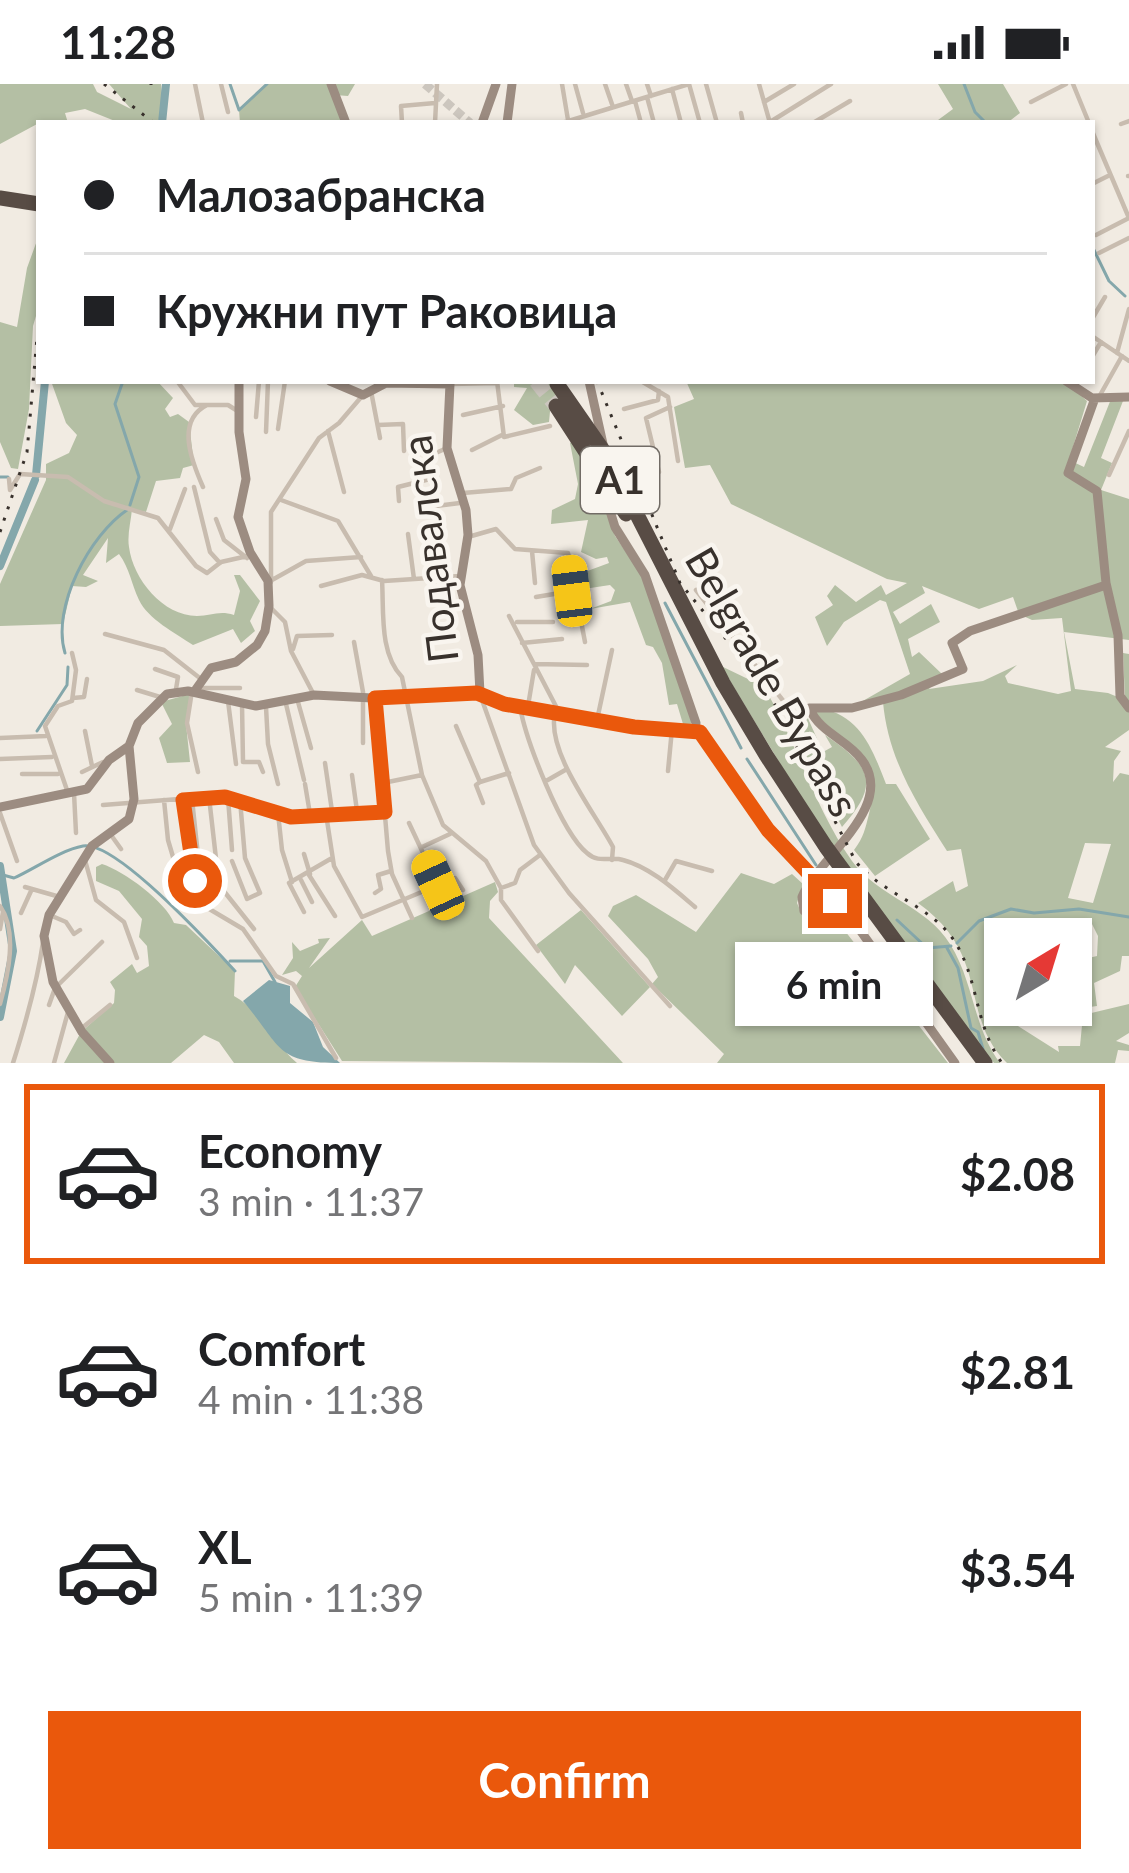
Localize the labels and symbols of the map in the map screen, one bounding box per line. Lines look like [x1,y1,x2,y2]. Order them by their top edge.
street label: Подавалска [390,432,468,666]
road number: A1 [581,447,659,513]
street label: Belgrade Bypass [676,538,870,825]
car [550,553,594,629]
car [406,845,470,925]
route start [168,854,222,908]
route end [808,874,862,928]
north arrow [984,918,1092,1026]
callout: 6 min [736,943,934,1027]

